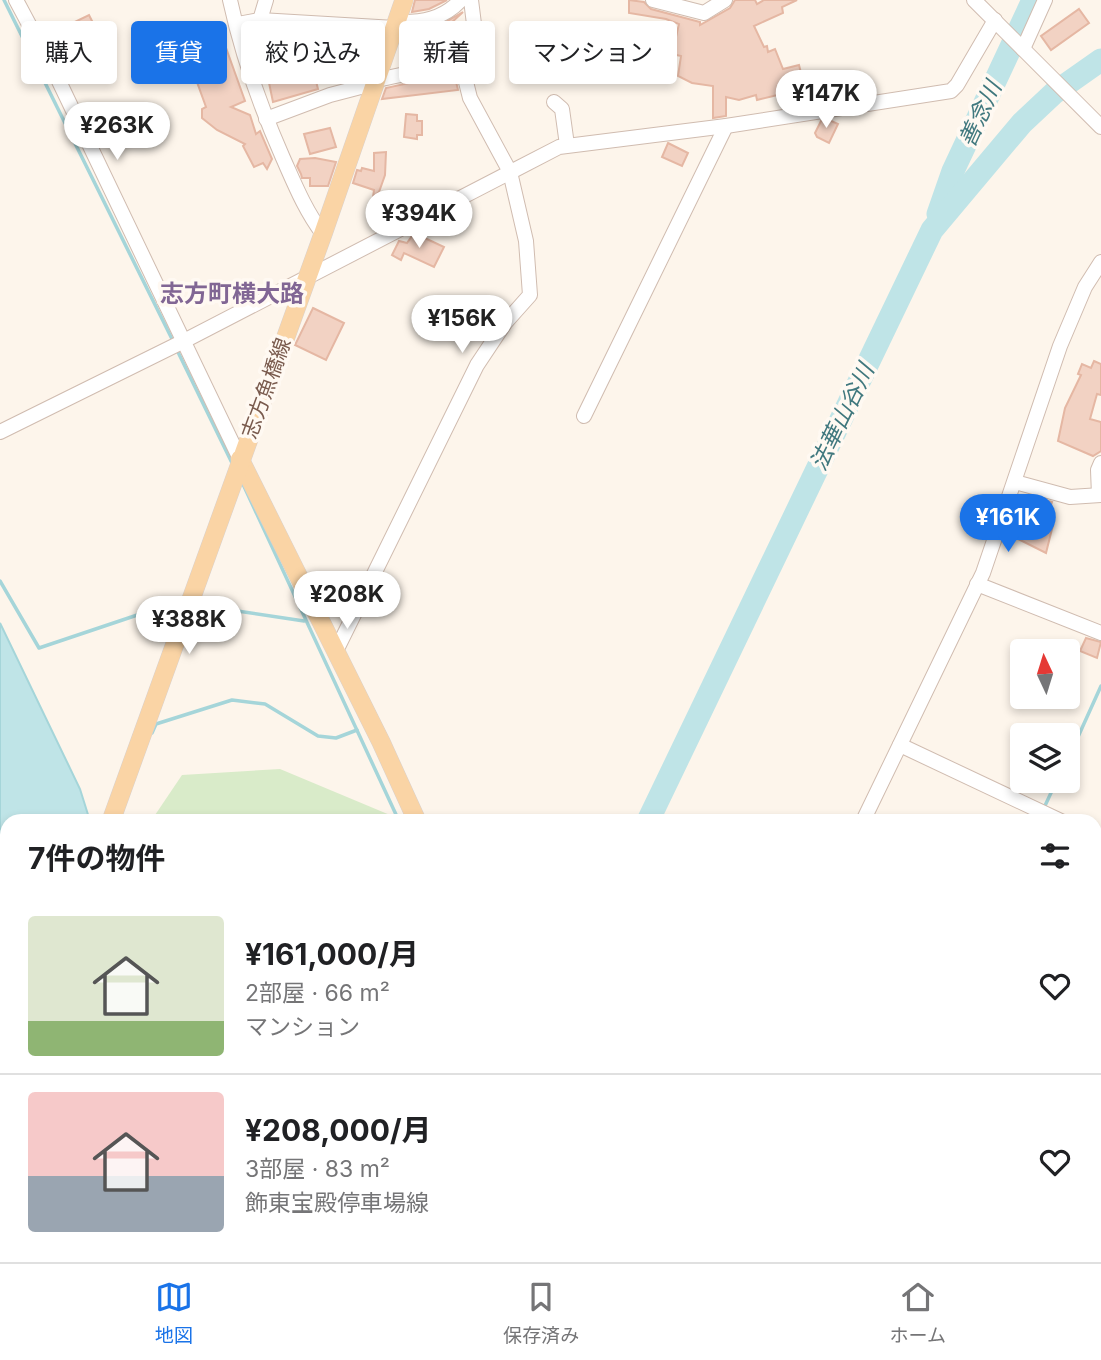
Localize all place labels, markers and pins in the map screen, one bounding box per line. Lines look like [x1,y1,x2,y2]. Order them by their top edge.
pin: ¥147K [777,71,875,130]
pin: ¥263K [68,102,166,162]
pin: ¥394K [370,190,468,250]
pin: ¥156K [413,296,511,355]
pin: ¥161K [959,494,1057,554]
pin: ¥208K [298,572,396,631]
pin: ¥388K [140,596,238,656]

